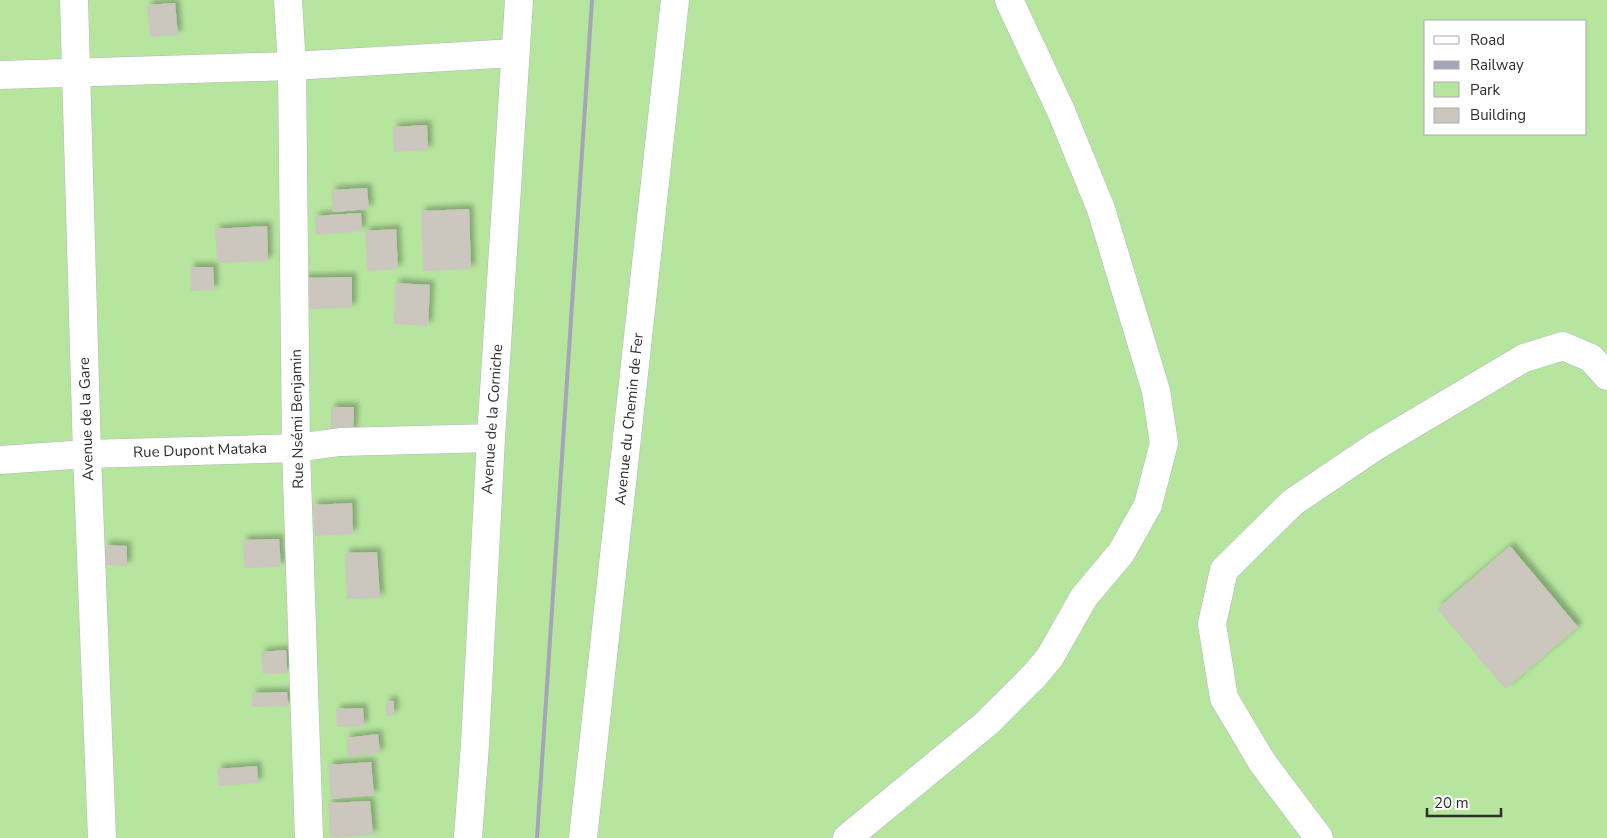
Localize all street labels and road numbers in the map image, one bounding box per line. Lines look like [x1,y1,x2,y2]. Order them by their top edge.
street label: Avenue du Chemin de Fer [610,331,648,506]
street label: Avenue de la Corniche [477,343,507,495]
street label: Rue Nsémi Benjamin [286,349,308,489]
street label: Avenue de la Gare [74,357,98,481]
street label: Rue Dupont Mataka [133,438,267,462]

